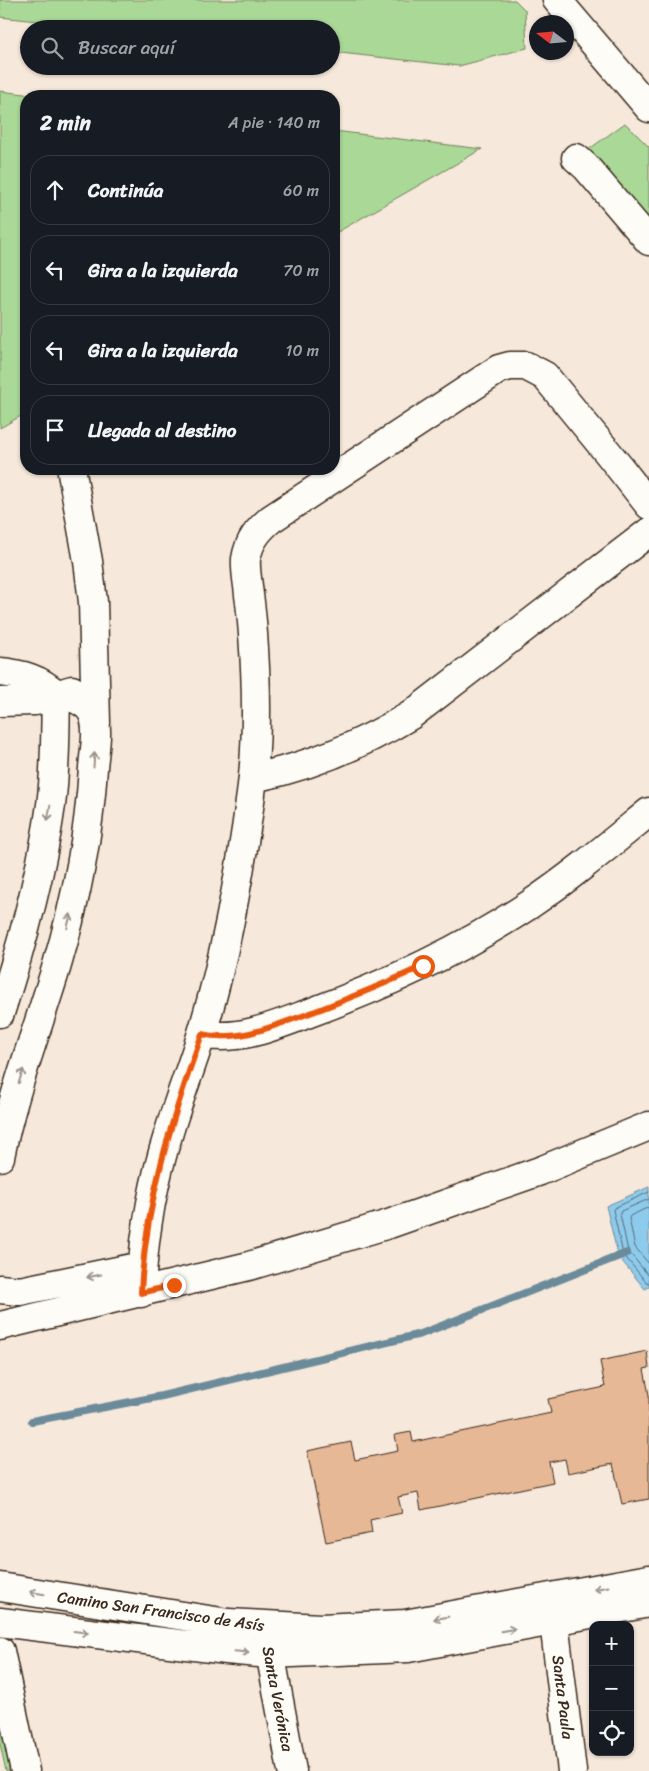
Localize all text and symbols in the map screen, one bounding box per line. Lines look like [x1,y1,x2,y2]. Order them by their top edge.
north arrow [529,15,574,60]
search box [20,20,340,75]
text: Buscar aquí [78,31,175,64]
icon: search [38,34,66,62]
text: 2 min [40,104,91,142]
text: A pie · 140 m [228,108,320,137]
text: Continúa [88,174,163,207]
icon: ahead [41,176,69,204]
text: 60 m [283,176,319,205]
text: Gira a la izquierda [88,254,238,287]
icon: left [41,256,69,284]
text: 70 m [283,256,319,285]
text: Gira a la izquierda [88,334,238,367]
icon: left [41,336,69,364]
text: 10 m [286,336,319,365]
text: Llegada al destino [88,414,237,447]
icon: arrive [41,416,69,444]
one-way arrow [89,752,98,768]
one-way arrow [44,804,54,820]
one-way arrow [65,913,74,929]
route start [412,955,435,978]
one-way arrow [17,1068,26,1084]
one-way arrow [87,1272,103,1281]
route end [163,1274,186,1297]
street label: Camino San Francisco de Asís [56,1582,267,1640]
one-way arrow [594,1584,610,1594]
one-way arrow [30,1587,46,1597]
one-way arrow [434,1614,450,1623]
map controls [589,1621,634,1756]
button: + [589,1621,634,1666]
one-way arrow [499,1625,515,1635]
one-way arrow [72,1627,88,1637]
street label: Santa Verónica [254,1644,303,1755]
one-way arrow [234,1647,250,1656]
street label: Santa Paula [543,1653,583,1742]
button: − [589,1666,634,1711]
button: locate [589,1711,634,1756]

